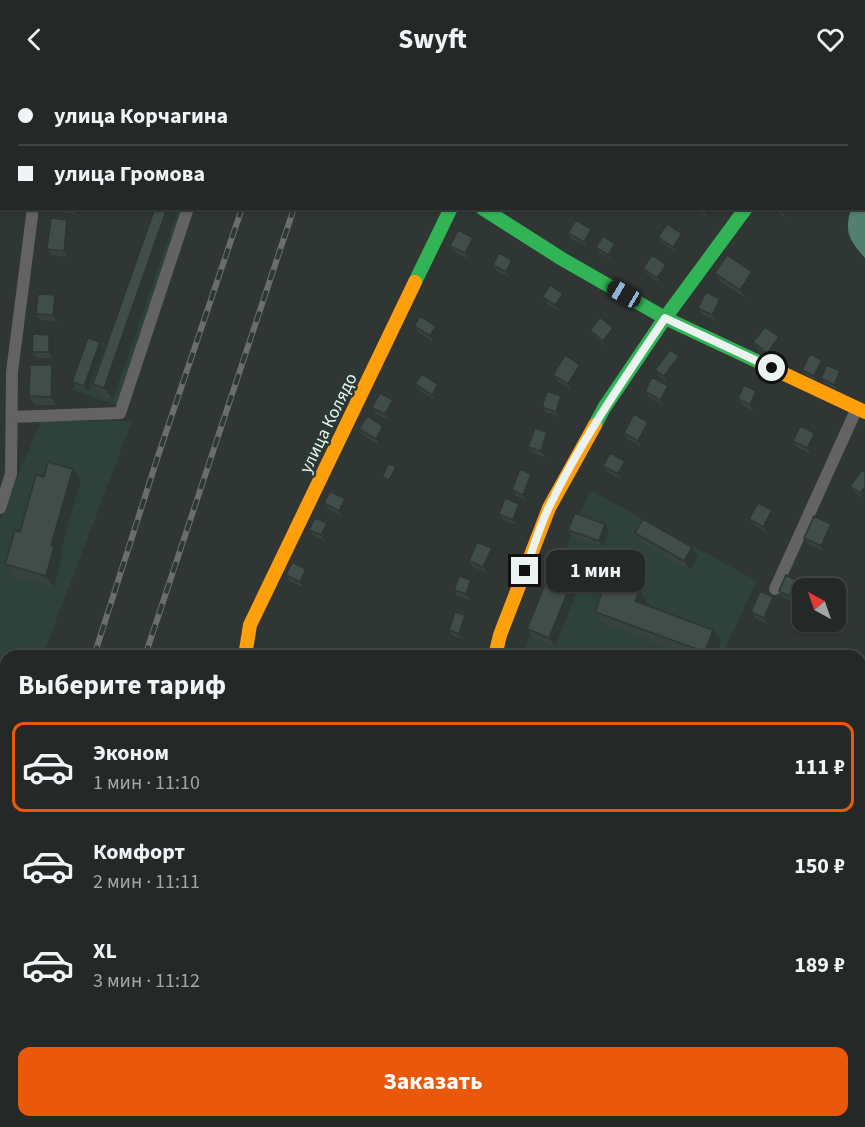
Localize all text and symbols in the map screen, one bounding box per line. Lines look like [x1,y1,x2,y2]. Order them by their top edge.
text: Swyft [398,20,467,59]
icon: back [18,23,51,56]
icon: heart [814,23,847,56]
text: улица Корчагина [54,100,228,132]
text: улица Громова [54,158,205,190]
car [604,277,644,311]
route start [758,354,785,381]
street label: улица Колядо [293,369,364,478]
callout: 1 мин [546,550,645,592]
route end [511,557,538,584]
text: 1 мин [570,557,621,585]
north arrow [792,578,846,632]
map controls [792,578,846,632]
text: Выберите тариф [18,666,226,705]
text: Эконом [93,737,169,769]
icon: car [21,740,75,794]
text: 111 ₽ [794,751,845,783]
text: 1 мин · 11:10 [93,769,200,797]
text: Комфорт [93,836,185,868]
icon: car [21,839,75,893]
text: 150 ₽ [794,850,845,882]
text: 2 мин · 11:11 [93,868,200,896]
text: XL [93,935,117,967]
icon: car [21,938,75,992]
text: 189 ₽ [794,949,845,981]
text: 3 мин · 11:12 [93,967,200,995]
button: Заказать [18,1047,848,1116]

